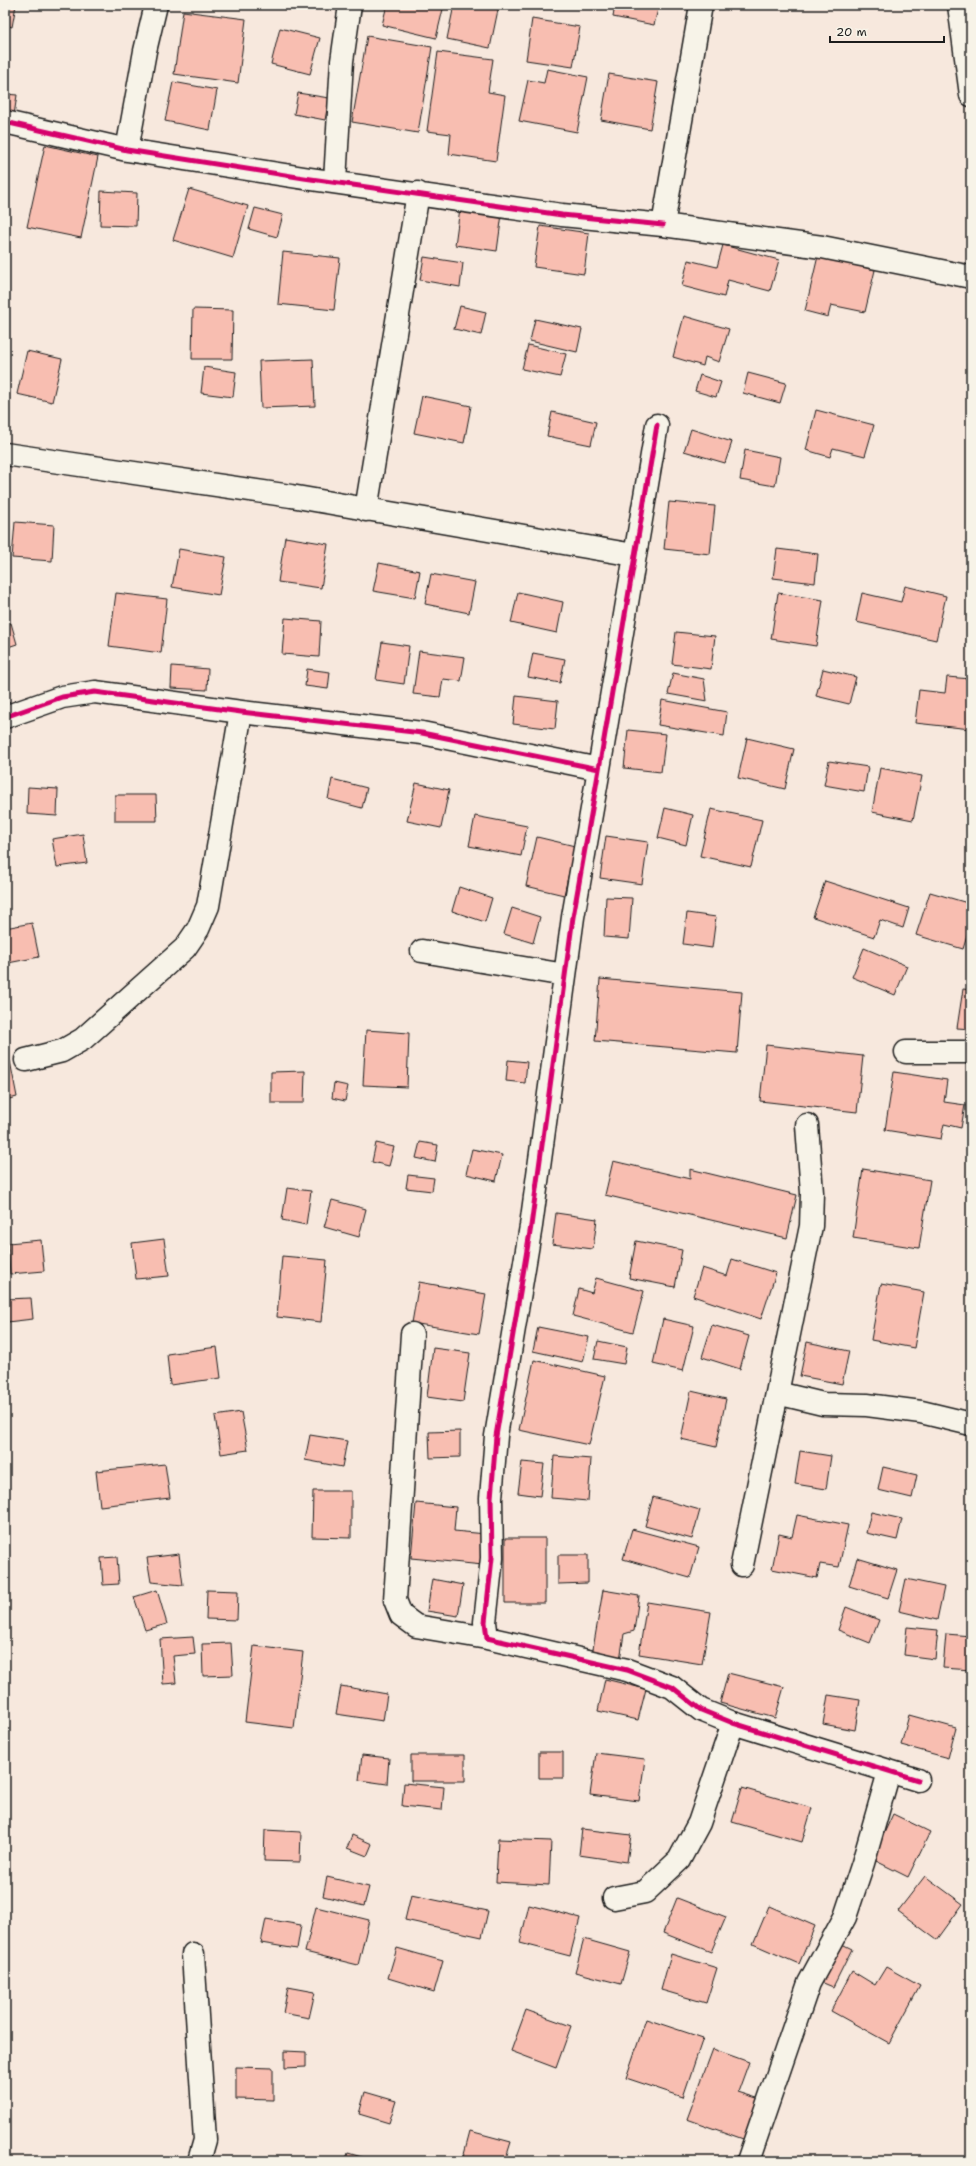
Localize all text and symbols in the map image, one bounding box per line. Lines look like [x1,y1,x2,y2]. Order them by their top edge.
scale bar [830,18,944,44]
text: 20 m [836,24,867,40]

